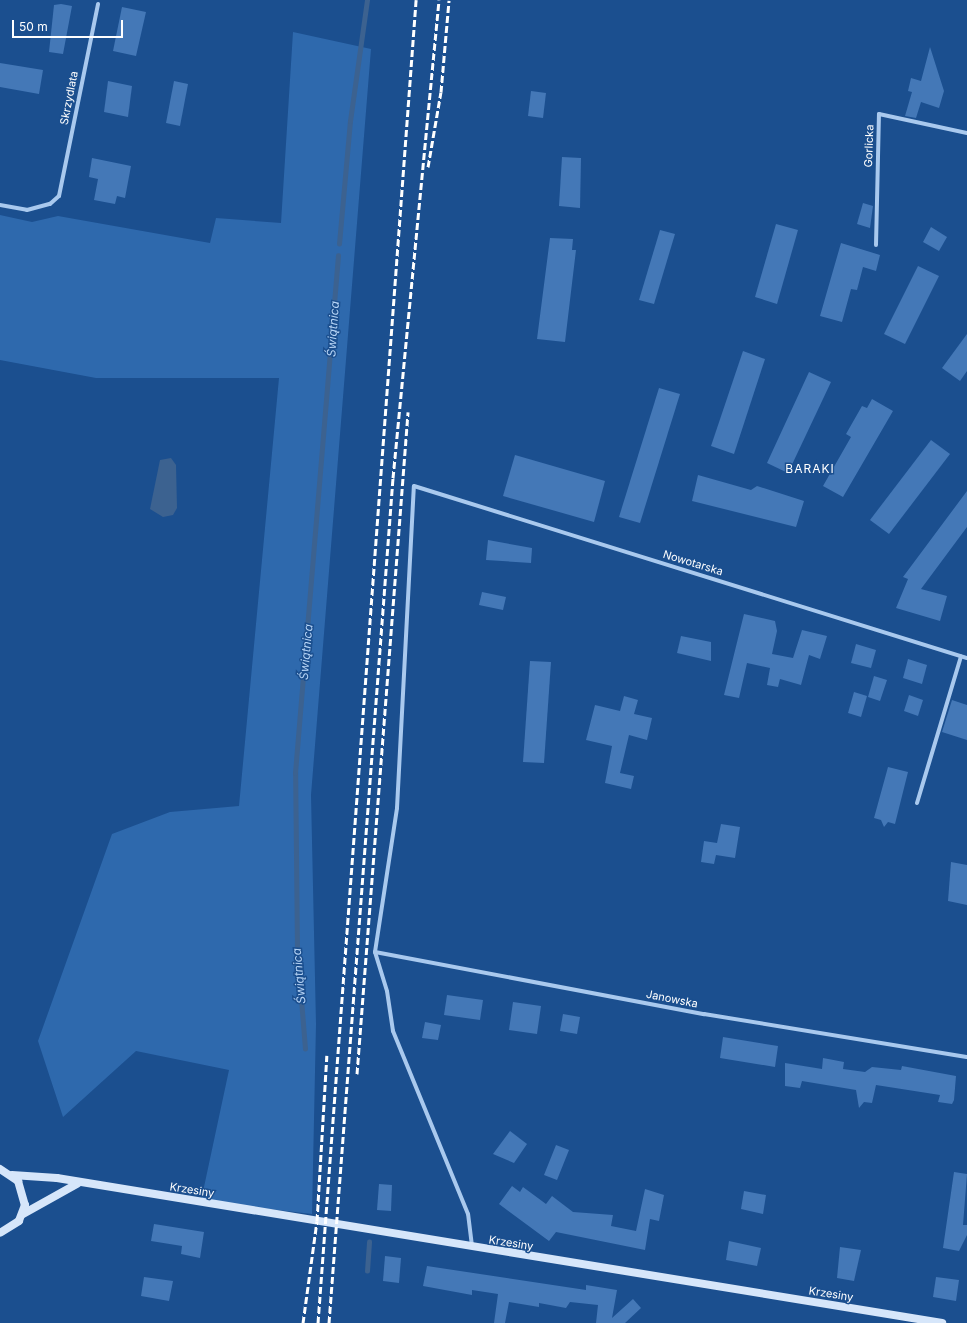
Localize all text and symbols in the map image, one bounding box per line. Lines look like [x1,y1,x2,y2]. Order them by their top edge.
scale bar [14,12,125,38]
text: 50 m [19,19,48,34]
street label: Skrzydlata [57,70,81,126]
street label: Gorlicka [862,124,876,168]
water label: Świątnica [324,301,342,357]
district label: BARAKI [785,462,835,476]
street label: Nowotarska [661,548,725,578]
water label: Świątnica [296,624,316,680]
water label: Świątnica [289,948,309,1004]
street label: Janowska [645,988,699,1010]
street label: Krzesiny [169,1180,215,1200]
street label: Krzesiny [488,1233,534,1253]
street label: Krzesiny [808,1284,854,1304]

